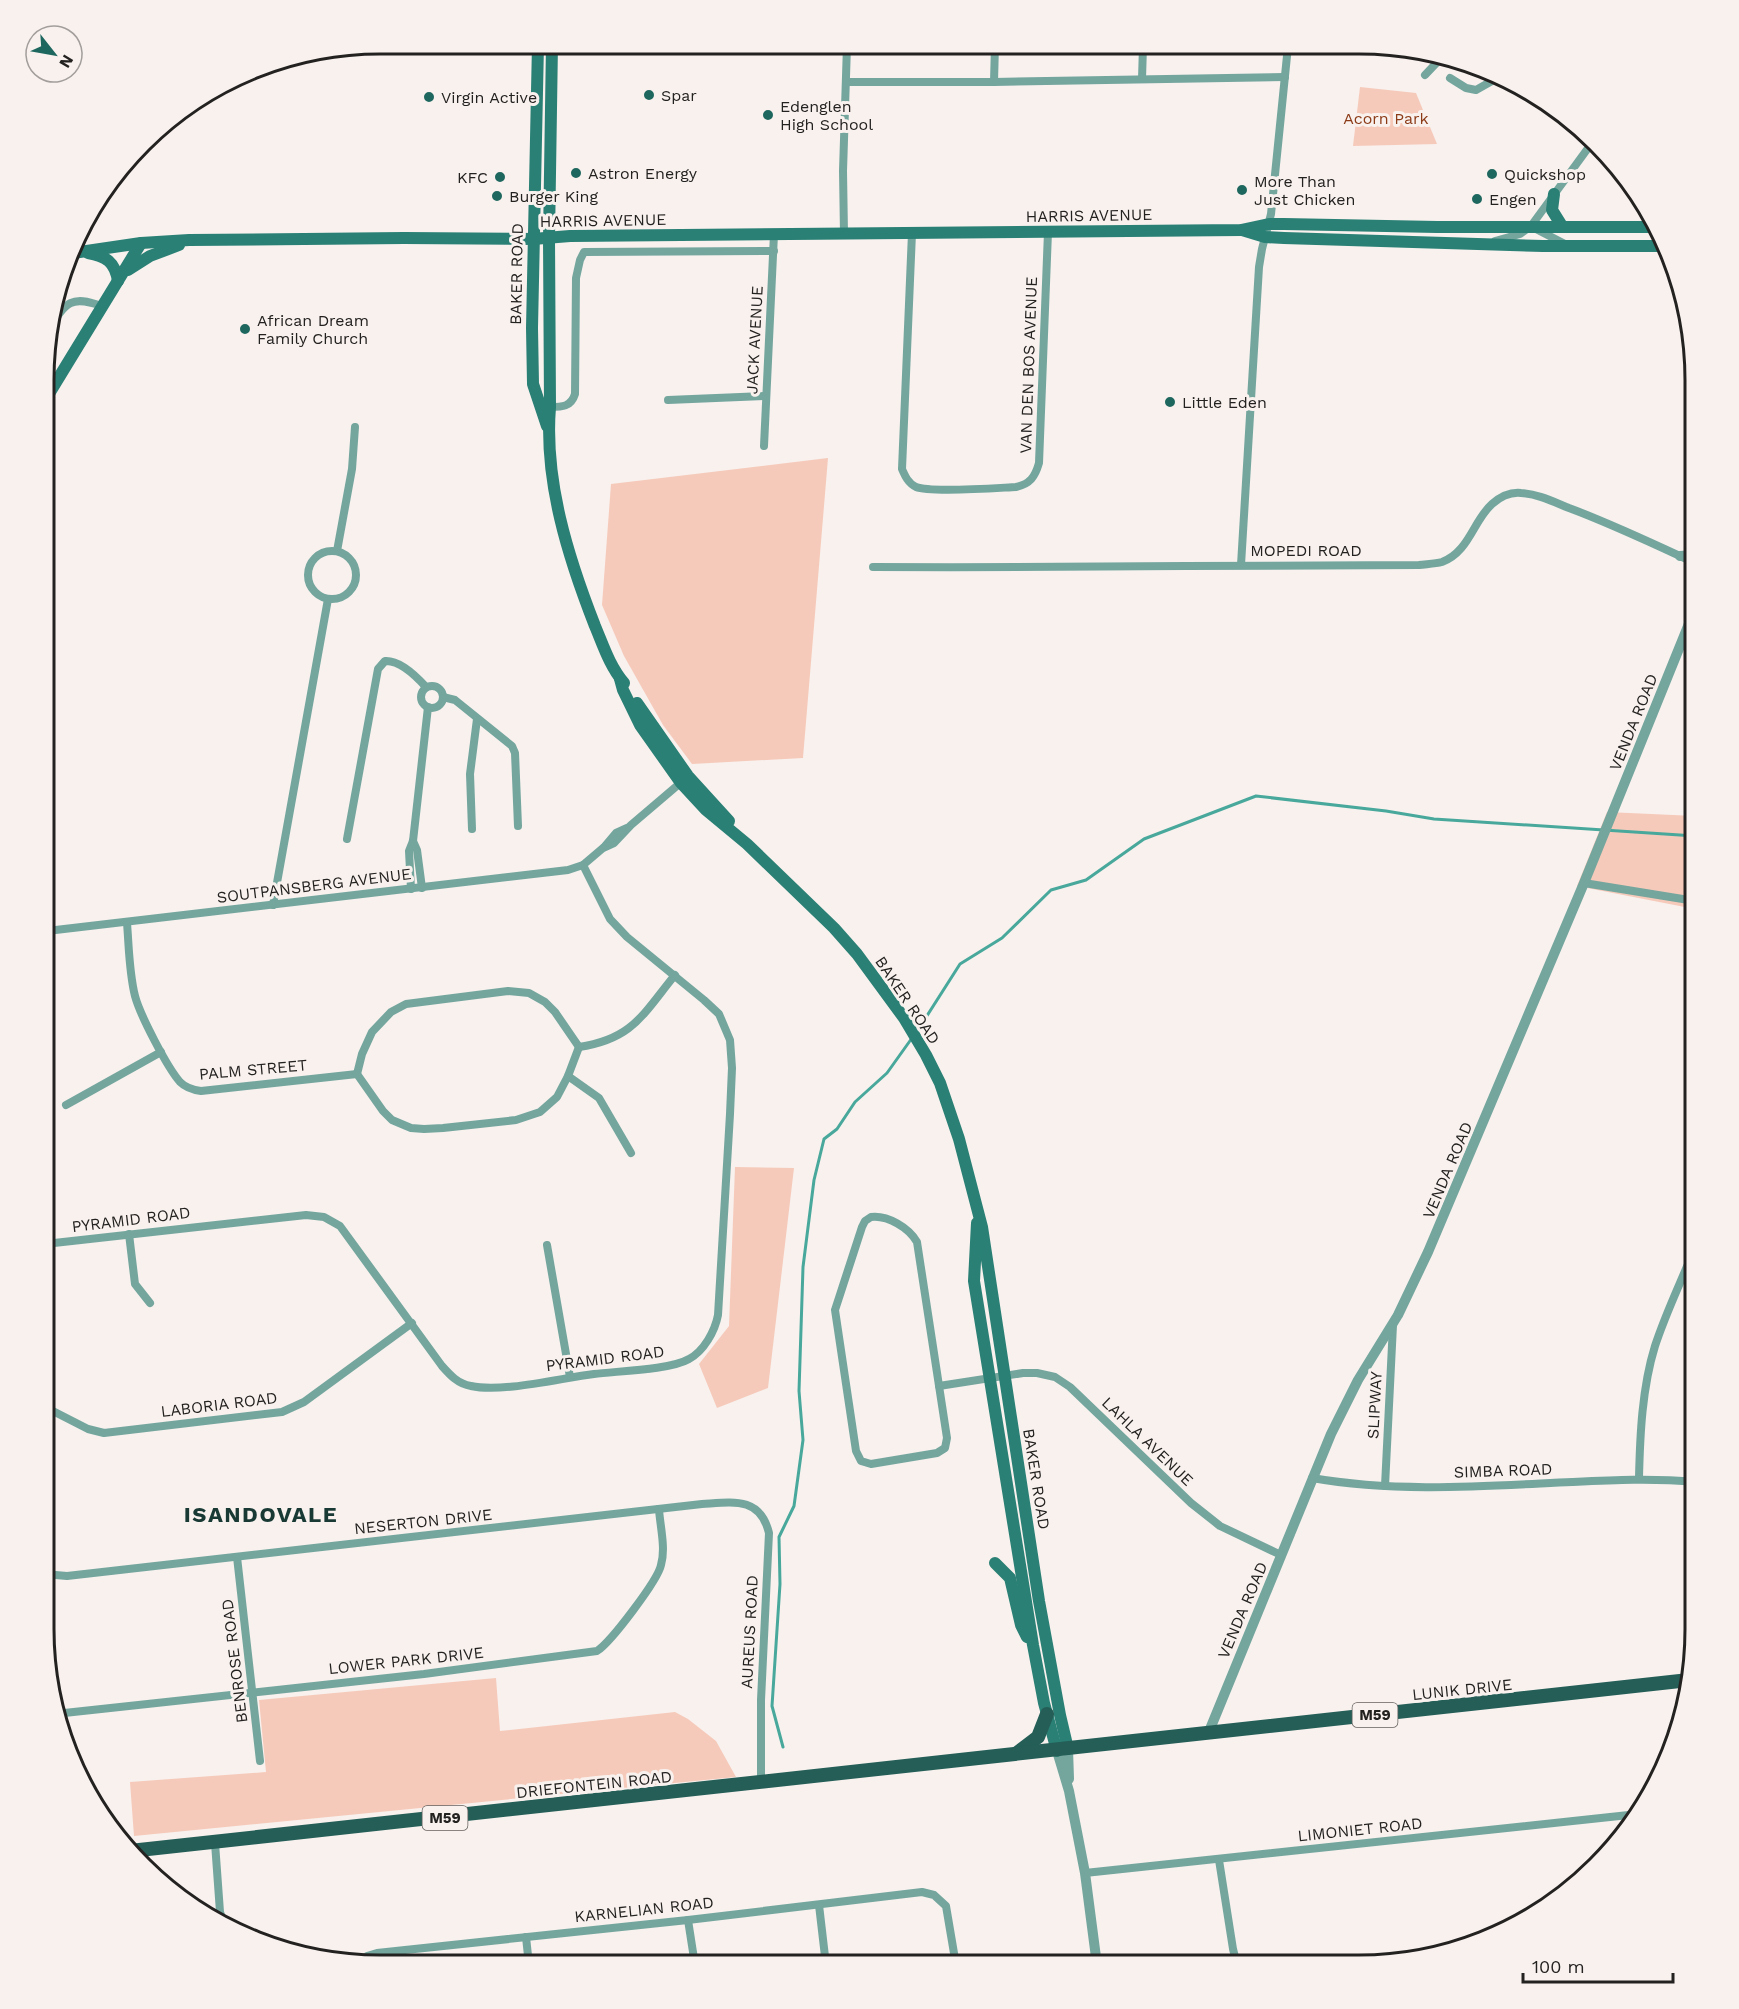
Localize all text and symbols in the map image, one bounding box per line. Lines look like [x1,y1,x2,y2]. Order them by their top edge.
north arrow [24,24,84,84]
text: N [55,51,78,71]
place label: Spar [661,86,697,105]
place label: Virgin Active [441,88,537,107]
marker: Spar [642,88,656,102]
marker: Virgin Active [422,90,436,104]
place label: Edenglen High School [780,97,873,134]
marker: Edenglen High School [761,108,775,122]
park label: Acorn Park [1343,109,1429,128]
place label: Astron Energy [588,164,698,183]
place label: Quickshop [1504,165,1586,184]
marker: Astron Energy [569,166,583,180]
marker: Quickshop [1485,167,1499,181]
place label: KFC [457,168,488,187]
marker: KFC [493,170,507,184]
place label: More Than Just Chicken [1254,172,1355,209]
marker: More Than Just Chicken [1235,183,1249,197]
place label: Burger King [509,187,598,206]
marker: Burger King [490,189,504,203]
place label: Engen [1489,190,1537,209]
marker: Engen [1470,192,1484,206]
street label: HARRIS AVENUE [1025,205,1153,226]
street label: HARRIS AVENUE [539,210,667,231]
street label: BAKER ROAD [506,223,527,325]
street label: VAN DEN BOS AVENUE [1016,276,1041,454]
street label: JACK AVENUE [742,285,767,395]
place label: African Dream Family Church [257,311,369,348]
marker: African Dream Family Church [238,322,252,336]
place label: Little Eden [1182,393,1267,412]
marker: Little Eden [1163,395,1177,409]
street label: MOPEDI ROAD [1250,541,1362,560]
street label: VENDA ROAD [1605,671,1662,774]
street label: SOUTPANSBERG AVENUE [216,864,412,907]
street label: BAKER ROAD [871,953,944,1048]
street label: PALM STREET [198,1055,308,1084]
street label: VENDA ROAD [1419,1119,1476,1221]
street label: PYRAMID ROAD [71,1203,191,1236]
street label: PYRAMID ROAD [545,1342,665,1375]
street label: SLIPWAY [1363,1371,1386,1439]
street label: LABORIA ROAD [160,1388,279,1421]
street label: LAHLA AVENUE [1098,1393,1197,1490]
street label: BAKER ROAD [1019,1427,1054,1531]
street label: SIMBA ROAD [1453,1459,1553,1482]
district label: ISANDOVALE [184,1502,338,1527]
street label: NESERTON DRIVE [353,1505,493,1538]
street label: VENDA ROAD [1214,1559,1271,1661]
street label: AUREUS ROAD [737,1575,762,1689]
street label: BENROSE ROAD [217,1598,252,1724]
street label: LOWER PARK DRIVE [327,1643,485,1678]
street label: LUNIK DRIVE [1411,1675,1513,1704]
road number: M59 [1352,1703,1398,1727]
street label: DRIEFONTEIN ROAD [515,1767,673,1802]
road number: M59 [422,1806,468,1830]
street label: LIMONIET ROAD [1297,1813,1423,1846]
street label: KARNELIAN ROAD [573,1893,715,1926]
scale bar [1523,1946,1673,1984]
text: 100 m [1532,1956,1585,1977]

